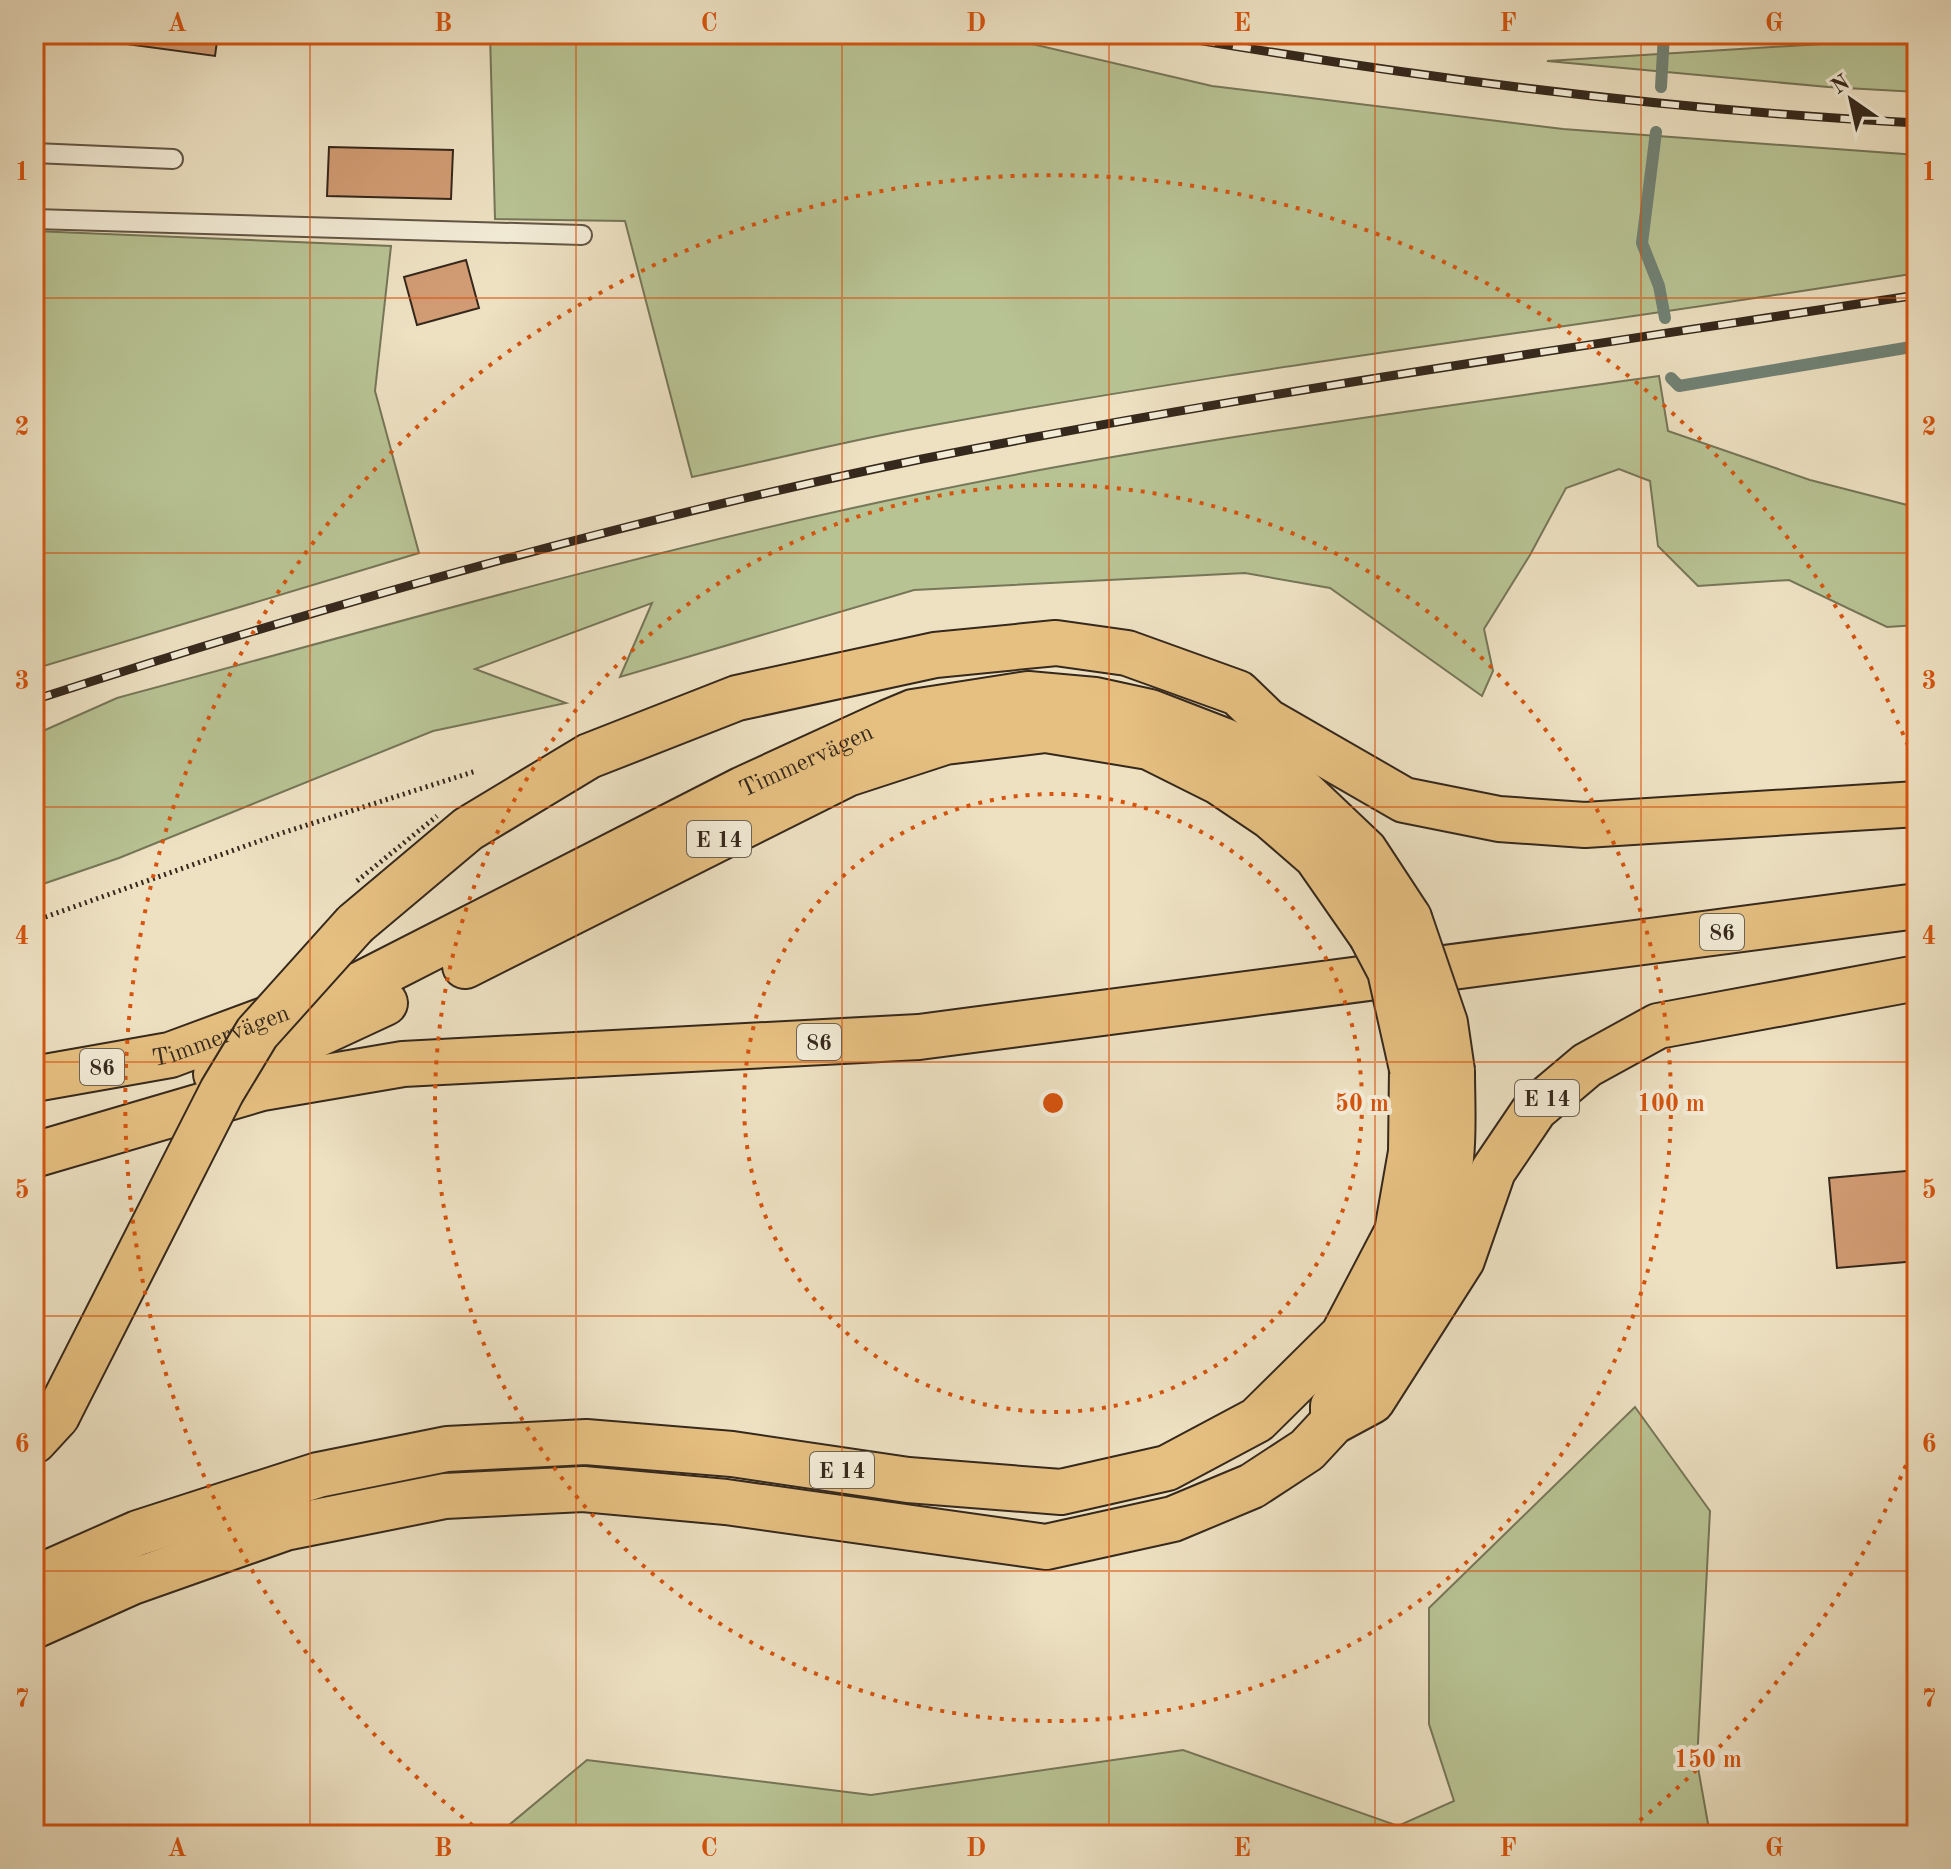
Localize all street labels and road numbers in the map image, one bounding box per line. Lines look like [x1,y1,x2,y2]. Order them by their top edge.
street label: Timmervägen [736,721,877,803]
road number: E 14 [687,821,751,857]
road number: 86 [1700,914,1744,950]
street label: Timmervägen [150,1002,293,1072]
road number: 86 [797,1024,841,1060]
road number: 86 [80,1049,124,1085]
road number: E 14 [1515,1080,1579,1116]
road number: E 14 [810,1452,874,1488]

